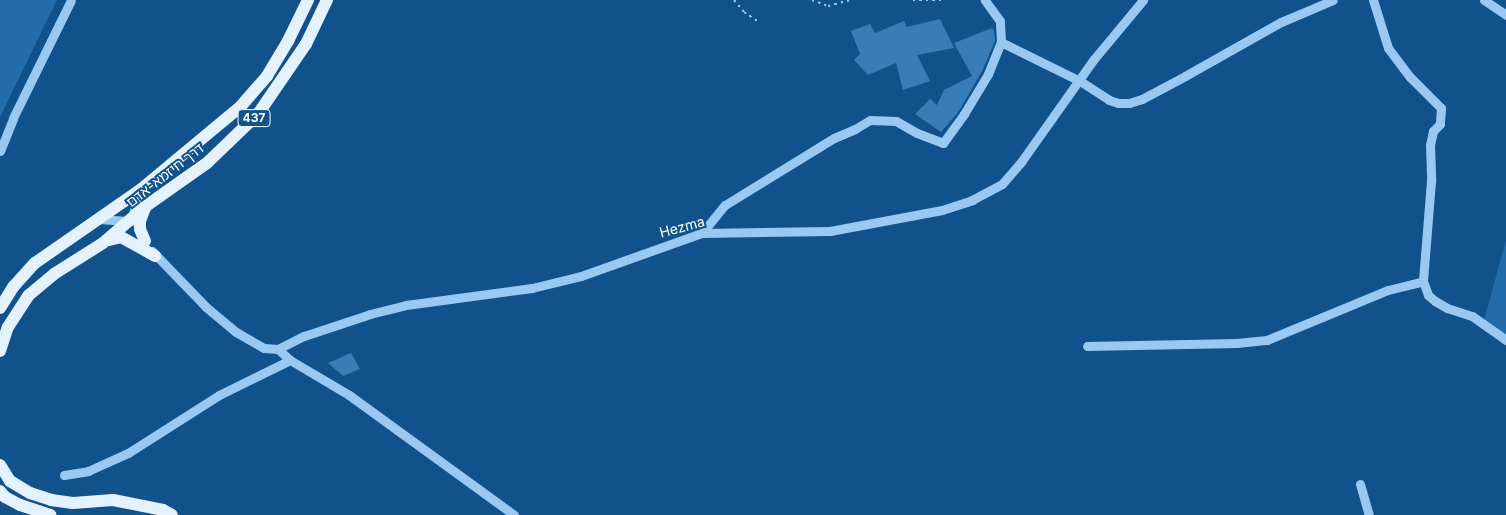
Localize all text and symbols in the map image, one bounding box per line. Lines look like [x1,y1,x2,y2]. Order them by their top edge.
road number: 437 [236,109,272,128]
street label: דרך חיזמא-אדם [123,139,207,211]
street label: Hezma [658,213,706,241]

